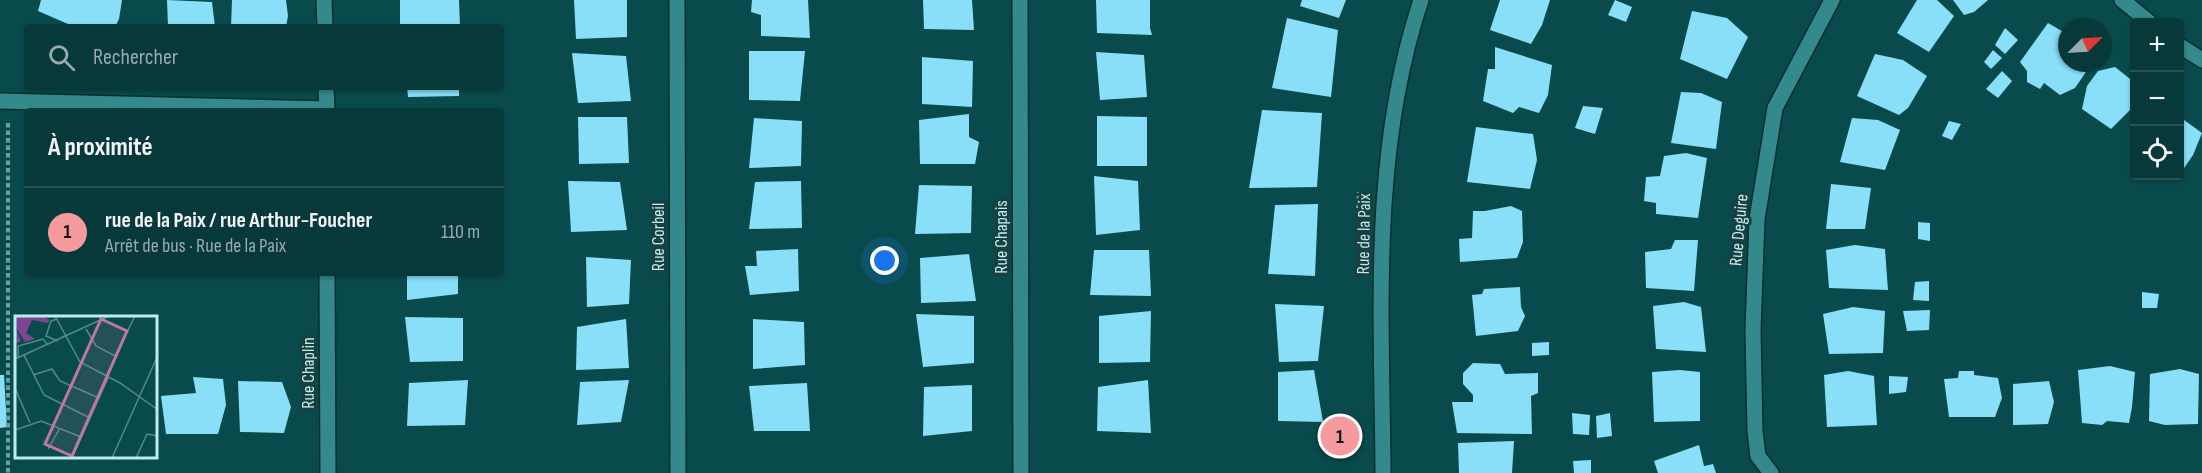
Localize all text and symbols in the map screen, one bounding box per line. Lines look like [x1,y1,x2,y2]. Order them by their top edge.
north arrow [2058,18,2112,72]
map controls [2130,18,2184,180]
button: + [2130,18,2184,72]
search box [24,24,504,90]
icon: search [45,41,78,74]
text: Rechercher [93,44,178,71]
button: − [2130,72,2184,126]
button: locate [2130,126,2184,180]
text: À proximité [48,132,153,163]
street label: Rue de la Paix [1353,193,1375,275]
street label: Rue Deguire [1725,193,1753,267]
street label: Rue Chapais [991,200,1012,274]
street label: Rue Corbeil [648,203,669,271]
text: rue de la Paix / rue Arthur-Foucher [105,207,372,234]
text: 1 [64,220,71,244]
text: 110 m [441,220,480,244]
text: Arrêt de bus · Rue de la Paix [105,234,286,258]
your location [870,246,899,275]
inset map [15,316,158,458]
street label: Rue Chaplin [298,337,319,409]
pin: 1 [1320,414,1360,458]

